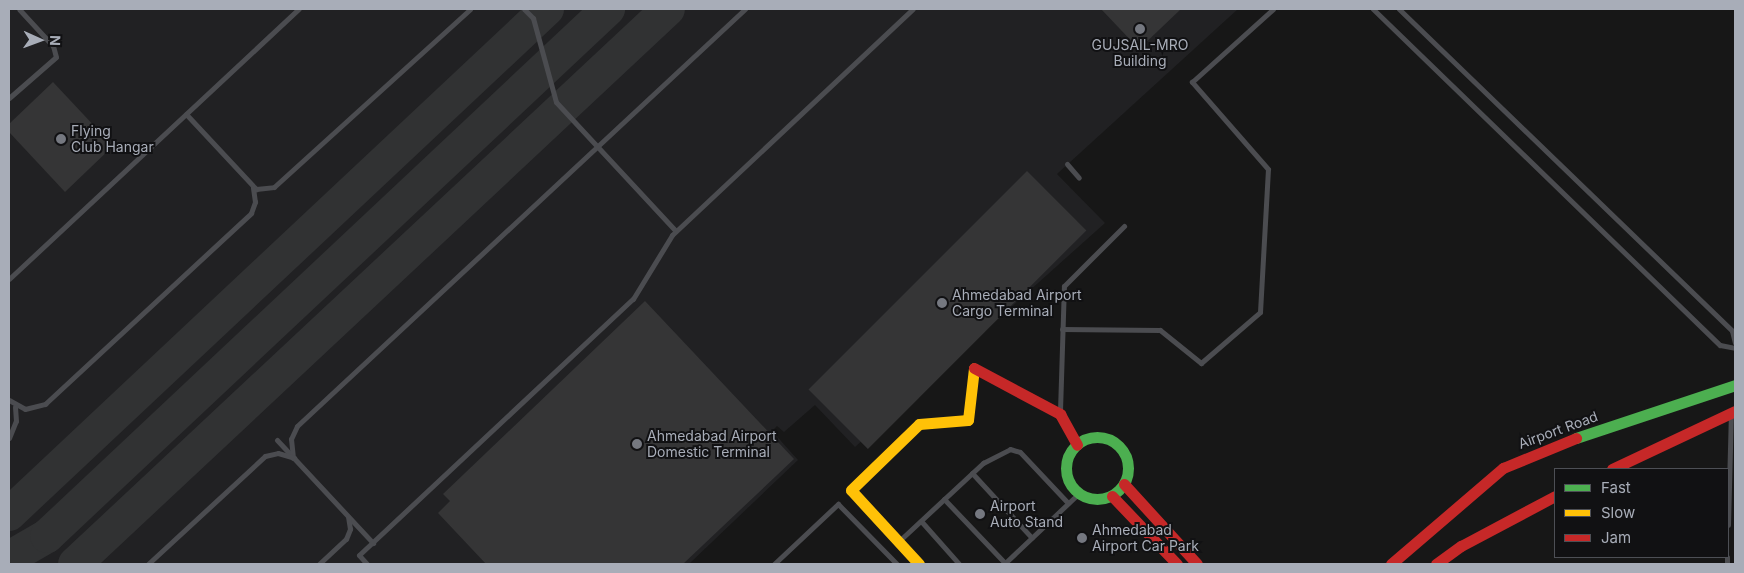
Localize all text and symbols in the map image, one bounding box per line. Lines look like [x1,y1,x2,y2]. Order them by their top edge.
north arrow [15,15,65,65]
marker: GUJSAIL-MRO Building [1134,23,1146,35]
text: N [47,35,64,46]
place label: GUJSAIL-MRO Building [1092,37,1188,70]
place label: Flying Club Hangar [71,123,154,156]
marker: Flying Club Hangar [55,133,67,145]
place label: Ahmedabad Airport Cargo Terminal [952,287,1082,320]
marker: Ahmedabad Airport Cargo Terminal [936,297,948,309]
street label: Airport Road [1516,408,1600,452]
place label: Ahmedabad Airport Domestic Terminal [647,428,777,461]
marker: Ahmedabad Airport Domestic Terminal [631,438,643,450]
legend [1554,468,1729,558]
text: Fast [1601,478,1631,497]
place label: Airport Auto Stand [990,498,1063,530]
text: Slow [1601,503,1635,522]
marker: Airport Auto Stand [974,508,986,520]
place label: Ahmedabad Airport Car Park [1092,522,1199,554]
text: Jam [1601,528,1631,547]
marker: Ahmedabad Airport Car Park [1076,532,1088,544]

